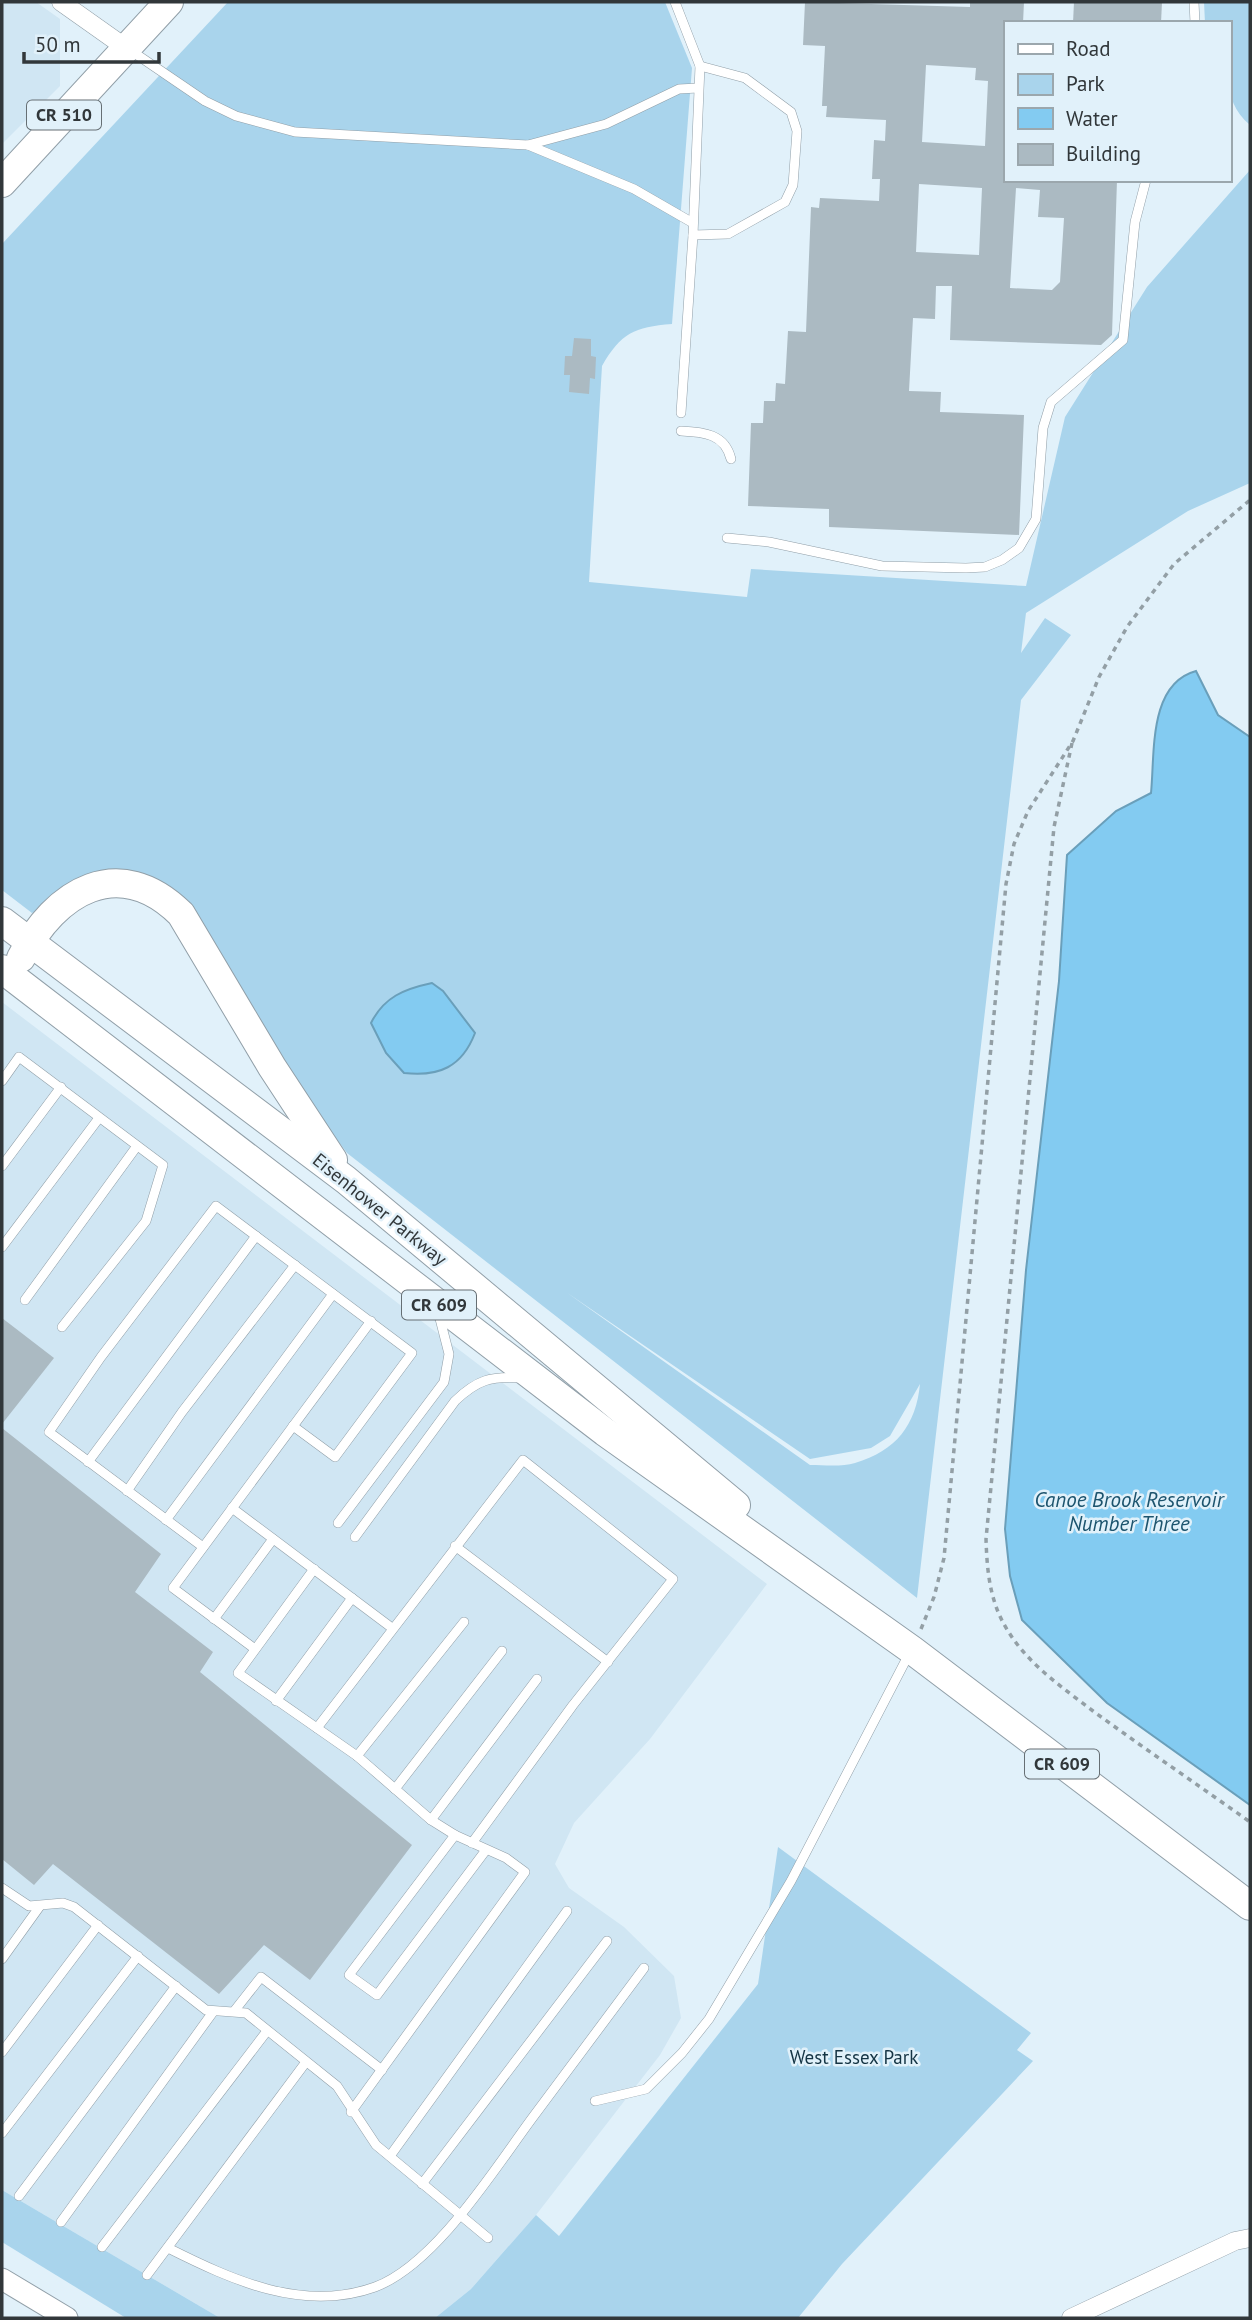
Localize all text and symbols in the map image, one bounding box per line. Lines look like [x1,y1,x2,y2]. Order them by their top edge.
scale bar [24,21,159,65]
legend [1004,21,1231,182]
text: 50 m [35,31,81,58]
text: Road [1066,35,1110,62]
text: Park [1066,70,1105,97]
road number: CR 510 [27,100,101,130]
text: Water [1066,105,1118,132]
text: Building [1066,140,1141,167]
street label: Eisenhower Parkway [308,1147,452,1271]
road number: CR 609 [402,1290,476,1320]
water label: Canoe Brook Reservoir Number Three [1034,1486,1226,1537]
road number: CR 609 [1025,1750,1099,1778]
park label: West Essex Park [790,2045,918,2069]

